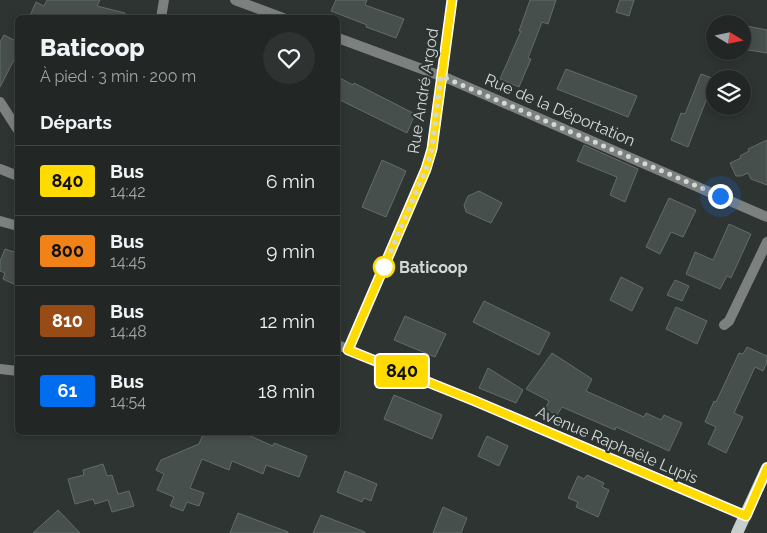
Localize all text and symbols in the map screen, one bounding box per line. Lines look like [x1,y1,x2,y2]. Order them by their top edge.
north arrow [706,15,751,60]
map controls [706,15,751,115]
street label: Rue André Argod [404,27,442,155]
button: heart [263,32,315,84]
text: Baticoop [40,33,145,62]
text: À pied · 3 min · 200 m [40,67,196,86]
street label: Rue de la Déportation [482,70,638,150]
button: layers [706,70,751,115]
text: Départs [40,111,112,133]
text: Bus [110,160,144,182]
text: 840 [51,170,84,191]
text: 6 min [266,170,315,192]
text: 14:42 [110,182,146,201]
your location [708,184,733,209]
text: Bus [110,230,144,252]
text: 800 [51,240,84,261]
text: 9 min [266,240,315,262]
text: 14:45 [110,252,146,271]
marker: Baticoop [373,256,395,278]
place label: Baticoop [399,258,468,277]
text: Bus [110,300,144,322]
text: 810 [52,310,83,331]
text: 12 min [259,310,315,332]
text: 14:48 [110,322,147,341]
line badge: 840 [373,355,431,387]
text: 840 [386,360,418,381]
text: Bus [110,370,144,392]
text: 61 [58,380,77,401]
text: 18 min [258,380,315,402]
text: 14:54 [110,392,146,411]
street label: Avenue Raphaële Lupis [533,402,701,488]

